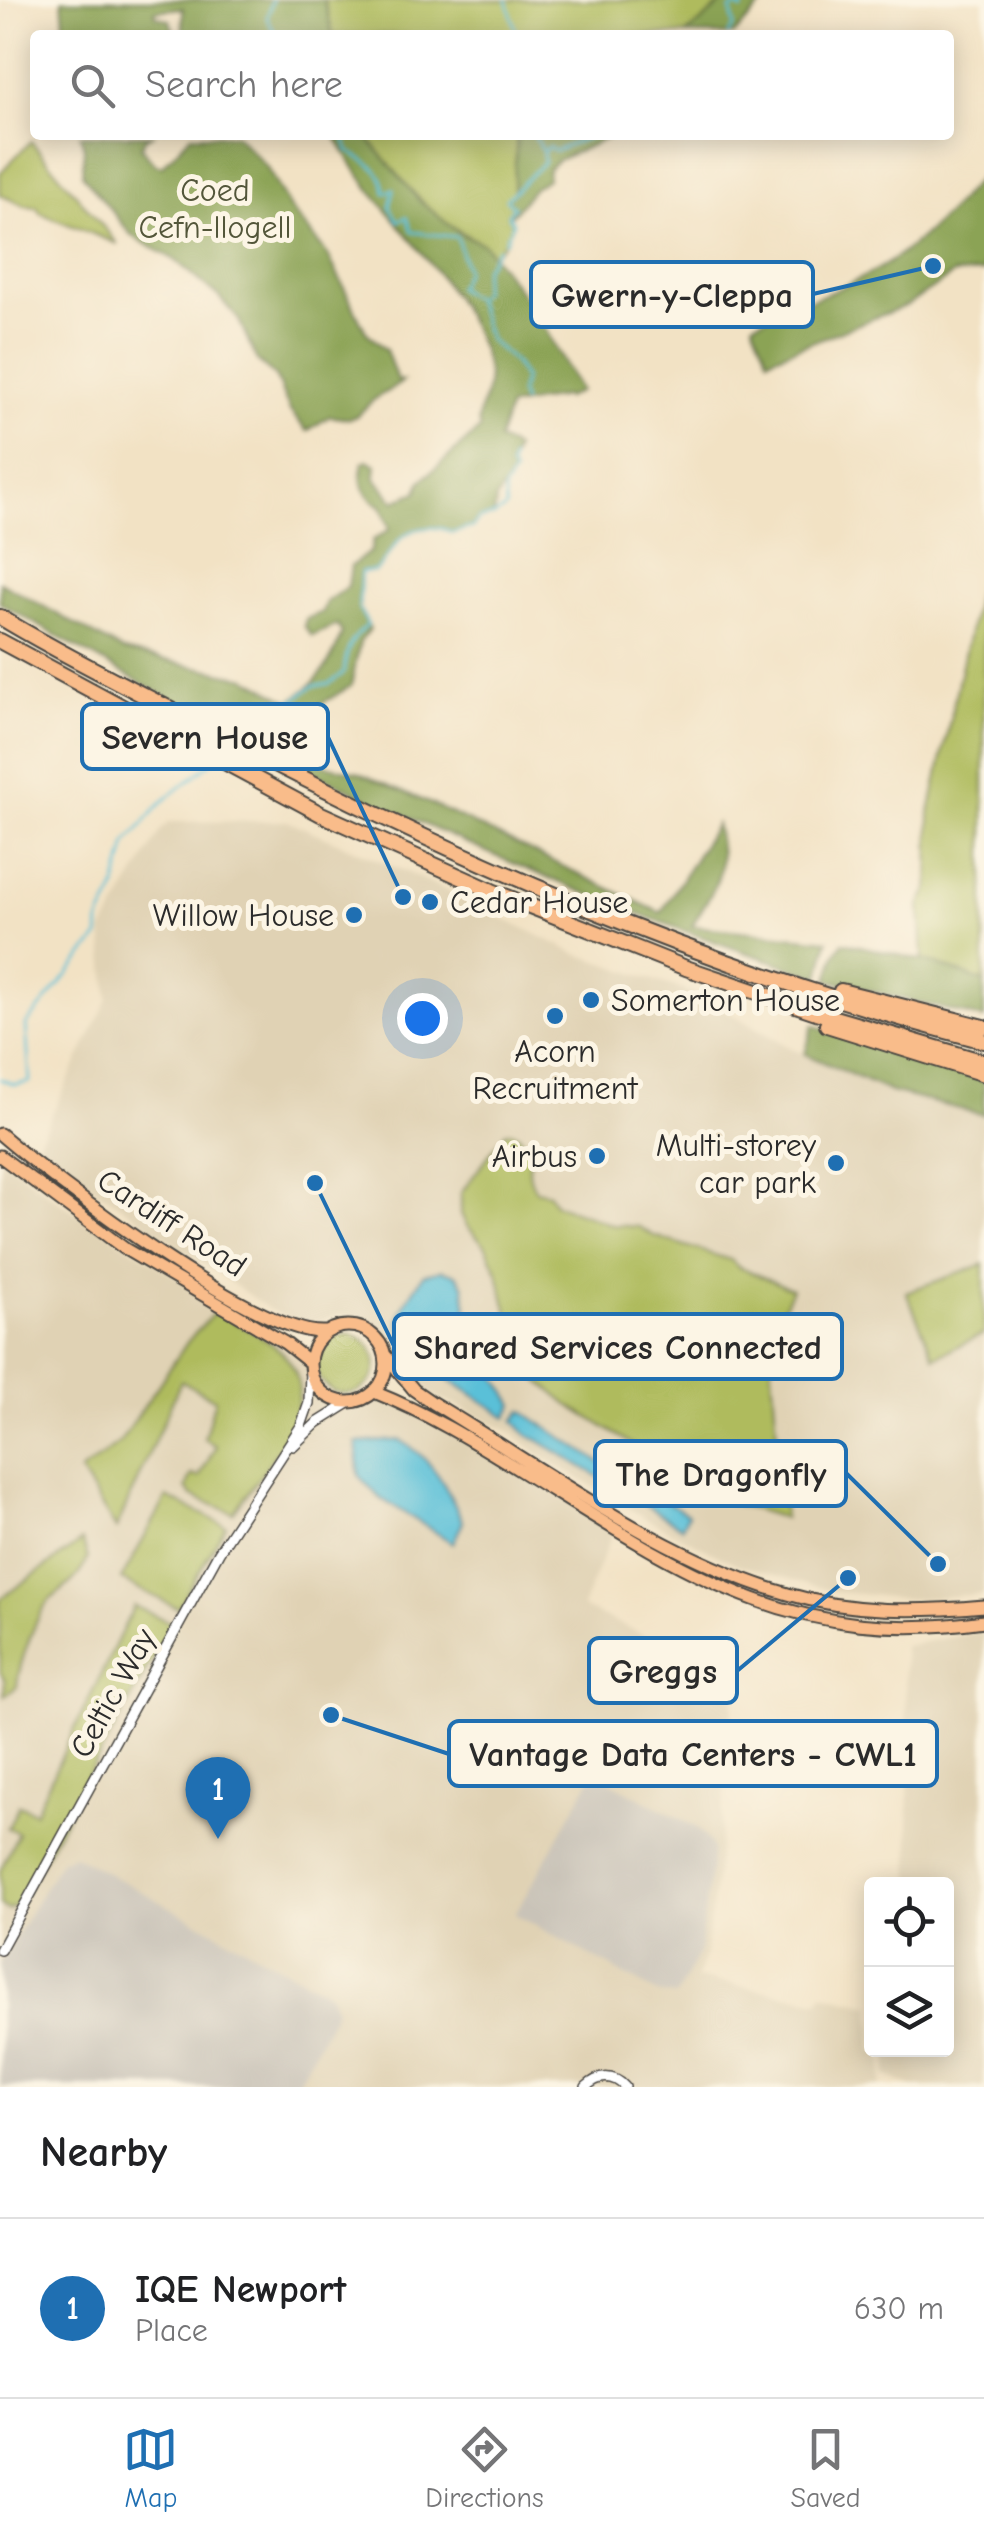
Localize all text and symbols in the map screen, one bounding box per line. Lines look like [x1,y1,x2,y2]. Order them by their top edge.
search box [30,30,954,140]
icon: search [65,58,120,113]
text: Search here [145,63,343,107]
park label: Coed Cefn-llogell [138,172,292,246]
callout: Gwern-y-Cleppa [531,262,813,327]
text: Gwern-y-Cleppa [551,275,793,316]
callout: Severn House [82,704,328,769]
text: Severn House [102,717,308,758]
place label: Cedar House [450,884,628,921]
marker: Cedar House [419,891,441,913]
place label: Willow House [153,897,334,934]
marker: Willow House [343,904,365,926]
place label: Somerton House [611,982,840,1019]
marker: Somerton House [580,989,602,1011]
your location [397,993,448,1044]
marker: Acorn Recruitment [544,1005,566,1027]
place label: Acorn Recruitment [473,1033,638,1107]
place label: Multi-storey car park [656,1127,817,1201]
place label: Airbus [492,1138,577,1175]
marker: Airbus [586,1145,608,1167]
marker: Multi-storey car park [825,1152,847,1174]
street label: Cardiff Road [91,1161,253,1285]
callout: Shared Services Connected [394,1314,842,1379]
text: Shared Services Connected [414,1327,822,1368]
callout: The Dragonfly [595,1441,846,1506]
text: The Dragonfly [616,1454,826,1495]
street label: Celtic Way [62,1622,164,1764]
callout: Greggs [589,1638,737,1703]
text: Greggs [609,1651,717,1692]
callout: Vantage Data Centers - CWL1 [449,1721,937,1786]
text: Vantage Data Centers - CWL1 [469,1734,917,1775]
pin: 1 [186,1756,250,1839]
map controls [864,1877,954,2057]
button: locate [864,1877,954,1967]
button: layers [864,1967,954,2057]
text: Nearby [40,2128,167,2177]
text: IQE Newport [135,2268,346,2312]
text: 1 [66,2290,79,2327]
text: 630 m [854,2290,944,2327]
text: Place [135,2312,208,2349]
tab: Map [123,2422,178,2514]
tab: Directions [425,2422,544,2514]
tab: Saved [791,2422,861,2514]

